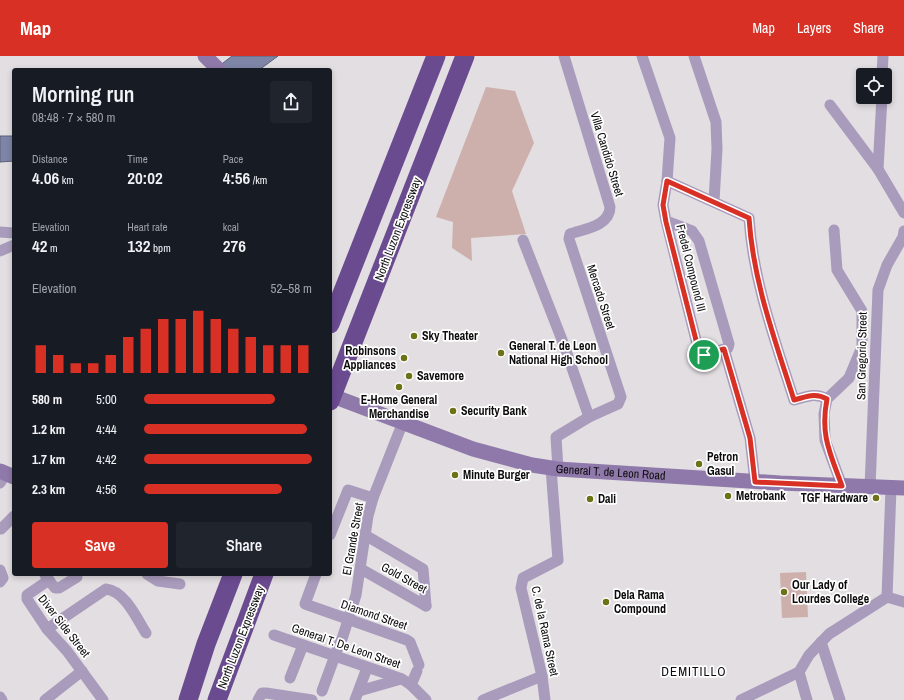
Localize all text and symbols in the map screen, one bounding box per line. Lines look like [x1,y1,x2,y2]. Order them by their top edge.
text: Map [20,15,51,41]
text: Map [753,19,775,37]
text: Layers [797,19,831,37]
text: Share [853,19,884,37]
map controls [856,68,892,104]
button: locate [856,68,892,104]
text: Morning run [32,79,135,109]
button: share [270,81,312,123]
text: 08:48 · 7 × 580 m [32,109,115,126]
street label: Villa Candido Street [586,110,628,199]
text: Distance [32,152,68,166]
text: Time [127,152,148,166]
text: Pace [223,152,243,166]
text: 4.06 [32,166,59,189]
text: 20:02 [127,166,163,189]
text: 4:56 [223,166,250,189]
text: km [59,173,74,187]
text: /km [250,173,267,187]
street label: North Luzon Expressway [371,175,425,283]
text: Elevation [32,220,70,234]
text: Heart rate [127,220,167,234]
text: kcal [223,220,239,234]
street label: Fredel Compound III [672,223,710,313]
text: 42 [32,234,48,257]
text: 132 [127,234,151,257]
text: 276 [223,234,246,257]
text: m [48,241,58,255]
text: bpm [151,241,171,255]
street label: Mercado Street [583,263,619,332]
text: Elevation [32,280,76,297]
text: 52–58 m [271,280,312,297]
street label: San Gregorio Street [853,312,871,400]
place label: Sky Theater [422,328,478,344]
marker: Sky Theater [409,331,419,341]
place label: General T. de Leon National High School [509,338,608,368]
pin [687,338,721,372]
place label: Robinsons Appliances [343,343,397,373]
icon: arrive [693,344,715,366]
marker: General T. de Leon National High School [496,348,506,358]
marker: Robinsons Appliances [399,353,409,363]
place label: Savemore [417,368,465,384]
marker: Savemore [404,371,414,381]
marker: E-Home General Merchandise [394,382,404,392]
text: 580 m [32,391,62,408]
text: 5:00 [96,391,117,408]
place label: E-Home General Merchandise [361,392,438,422]
place label: Security Bank [461,403,527,419]
marker: Security Bank [448,406,458,416]
text: 1.2 km [32,421,65,438]
text: 4:44 [96,421,117,438]
place label: Petron Gasul [707,449,738,479]
text: 1.7 km [32,451,65,468]
text: 4:42 [96,451,117,468]
marker: Petron Gasul [694,459,704,469]
street label: General T. de Leon Road [555,461,666,484]
place label: Minute Burger [463,467,530,483]
marker: Minute Burger [450,470,460,480]
text: 2.3 km [32,481,65,498]
text: 4:56 [96,481,117,498]
place label: Metrobank [736,488,786,504]
place label: TGF Hardware [801,490,869,506]
place label: Dali [598,491,616,507]
marker: Metrobank [723,491,733,501]
marker: TGF Hardware [871,493,881,503]
marker: Dali [585,494,595,504]
street label: El Grande Street [339,501,367,576]
button: Save [32,522,168,568]
button: Share [176,522,312,568]
street label: Gold Street [378,559,430,597]
place label: Our Lady of Lourdes College [792,577,870,607]
street label: North Luzon Expressway [214,583,268,691]
street label: C. de la Rama Street [528,584,562,678]
place label: Dela Rama Compound [614,587,666,617]
marker: Our Lady of Lourdes College [779,587,789,597]
street label: Diver Side Street [34,591,94,661]
street label: Diamond Street [339,596,409,634]
marker: Dela Rama Compound [601,597,611,607]
street label: General T. De Leon Street [289,620,403,672]
district label: DEMITILLO [661,663,727,680]

